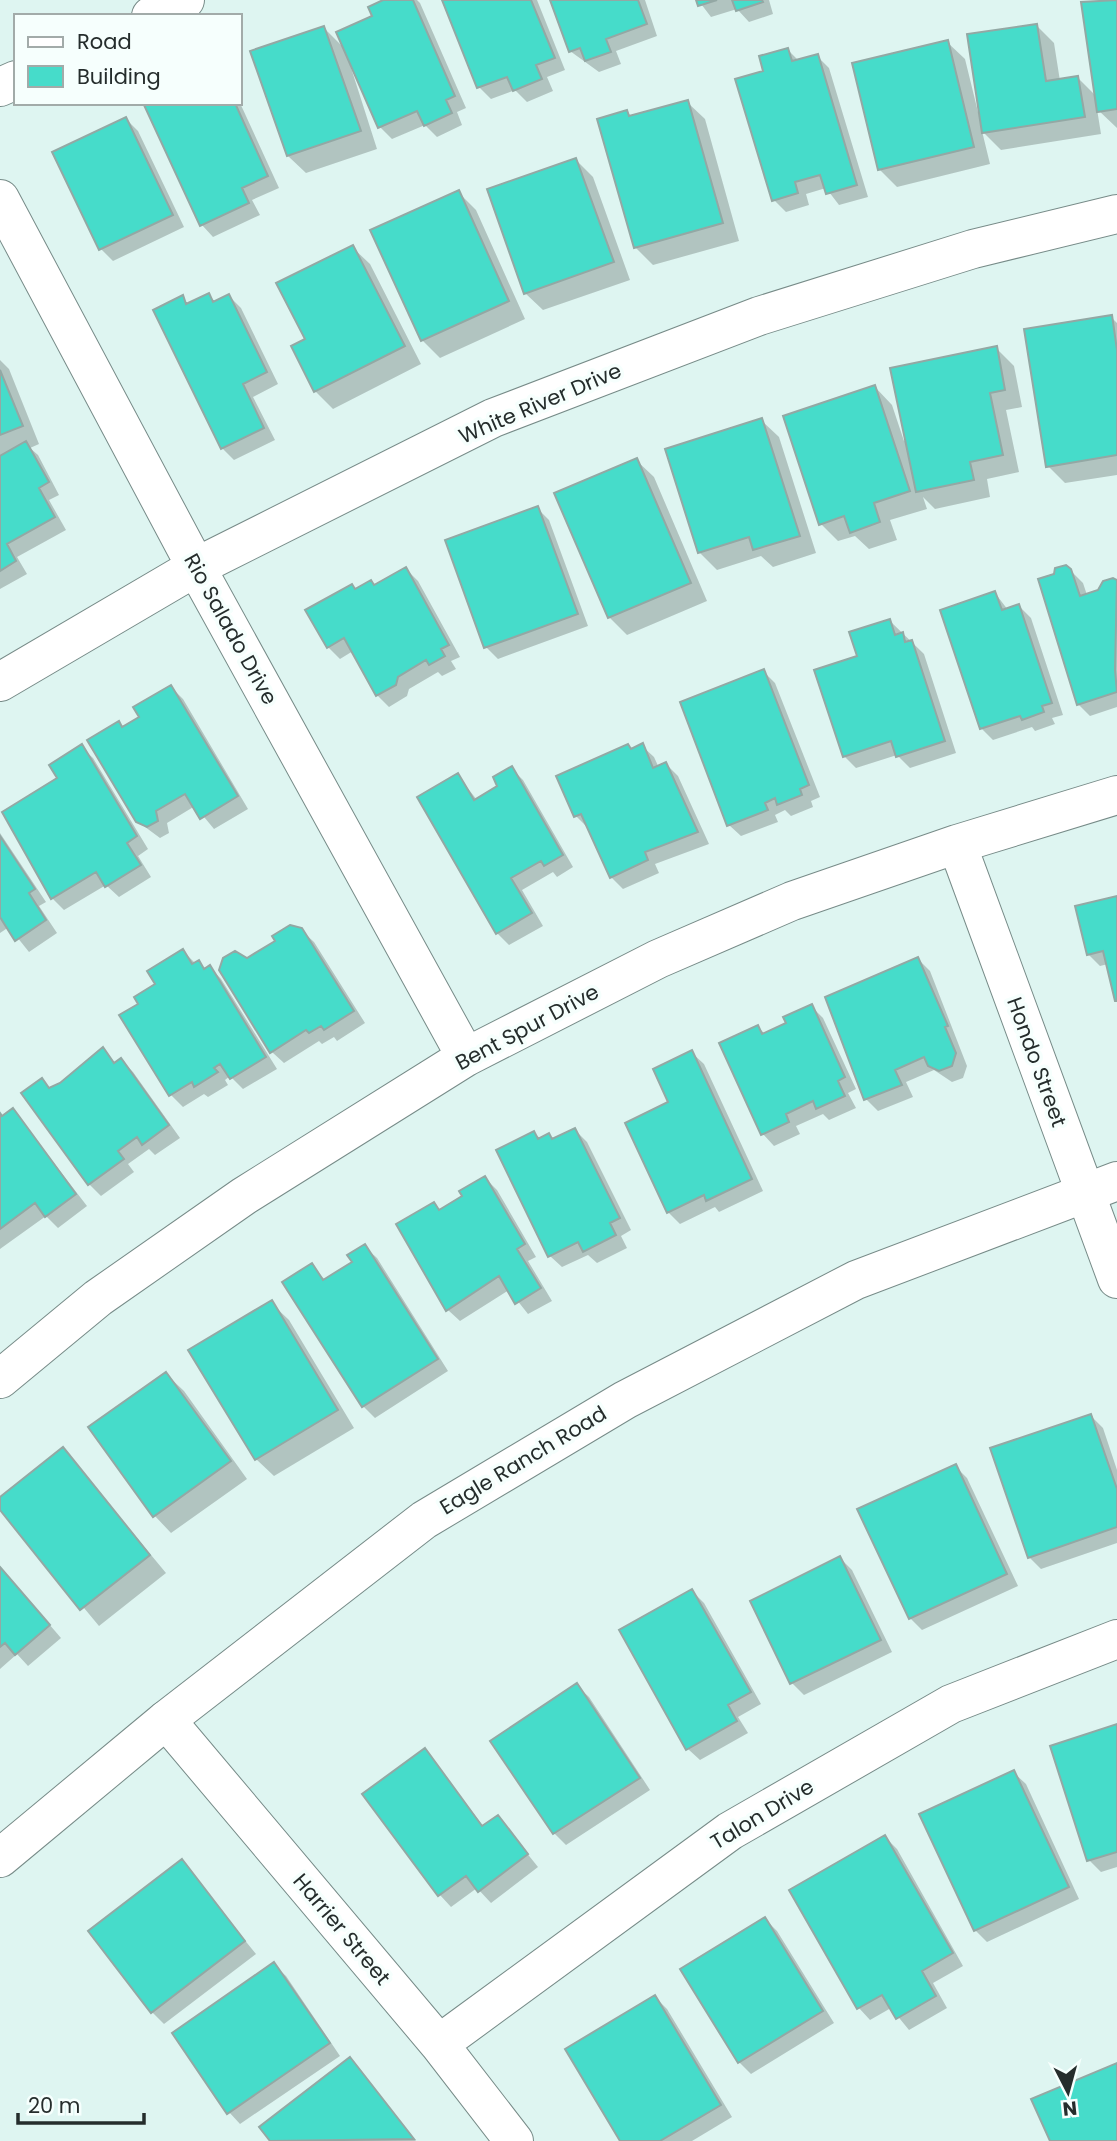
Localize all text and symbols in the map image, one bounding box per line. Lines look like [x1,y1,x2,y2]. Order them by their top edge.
legend [14,14,242,105]
text: Road [77,27,132,56]
text: Building [77,62,161,91]
street label: White River Drive [454,356,626,450]
street label: Rio Salado Drive [177,548,285,710]
street label: Bent Spur Drive [450,977,604,1077]
street label: Hondo Street [1000,993,1074,1131]
street label: Eagle Ranch Road [434,1399,612,1521]
street label: Talon Drive [705,1772,819,1856]
street label: Harrier Street [287,1867,397,1991]
north arrow [1033,2057,1103,2127]
scale bar [18,2082,144,2126]
text: 20 m [28,2091,81,2120]
text: N [1061,2094,1078,2123]

